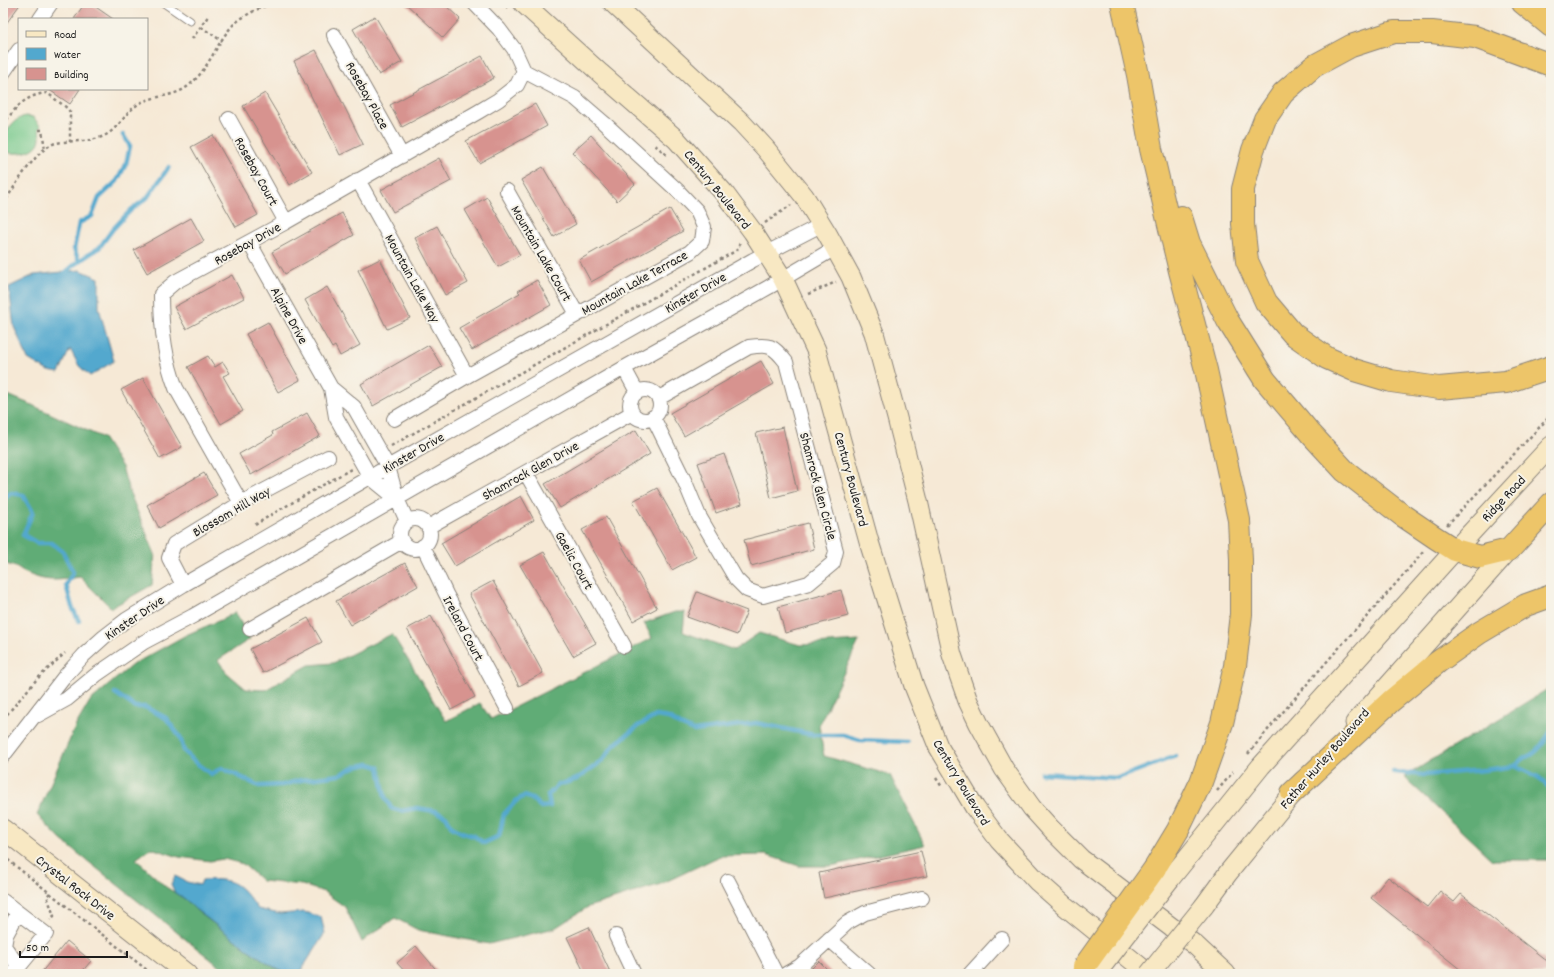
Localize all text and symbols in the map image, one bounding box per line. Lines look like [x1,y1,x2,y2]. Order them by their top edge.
legend [18,18,148,90]
text: Road [54,27,76,44]
text: Water [54,47,81,64]
street label: Rosebay Place [339,58,393,133]
text: Building [54,67,89,84]
street label: Rosebay Court [228,134,282,210]
street label: Century Boulevard [678,146,755,234]
street label: Mountain Lake Court [505,202,576,306]
street label: Rosebay Drive [211,218,285,271]
street label: Mountain Lake Way [379,231,444,327]
street label: Mountain Lake Terrace [578,246,692,321]
street label: Kinster Drive [662,268,730,319]
street label: Alpine Drive [264,284,312,348]
street label: Kinster Drive [380,428,448,479]
street label: Shamrock Glen Circle [793,430,841,543]
street label: Century Boulevard [828,430,872,529]
street label: Shamrock Glen Drive [479,437,583,507]
street label: Ridge Road [1477,471,1531,527]
street label: Blossom Hill Way [189,482,275,543]
street label: Gaelic Court [549,528,598,594]
street label: Kinster Drive [101,591,169,646]
street label: Ireland Court [437,593,488,665]
street label: Father Hurley Boulevard [1276,704,1375,814]
street label: Century Boulevard [927,736,994,830]
street label: Crystal Rock Drive [31,851,119,926]
scale bar [20,933,127,959]
text: 50 m [26,940,49,957]

